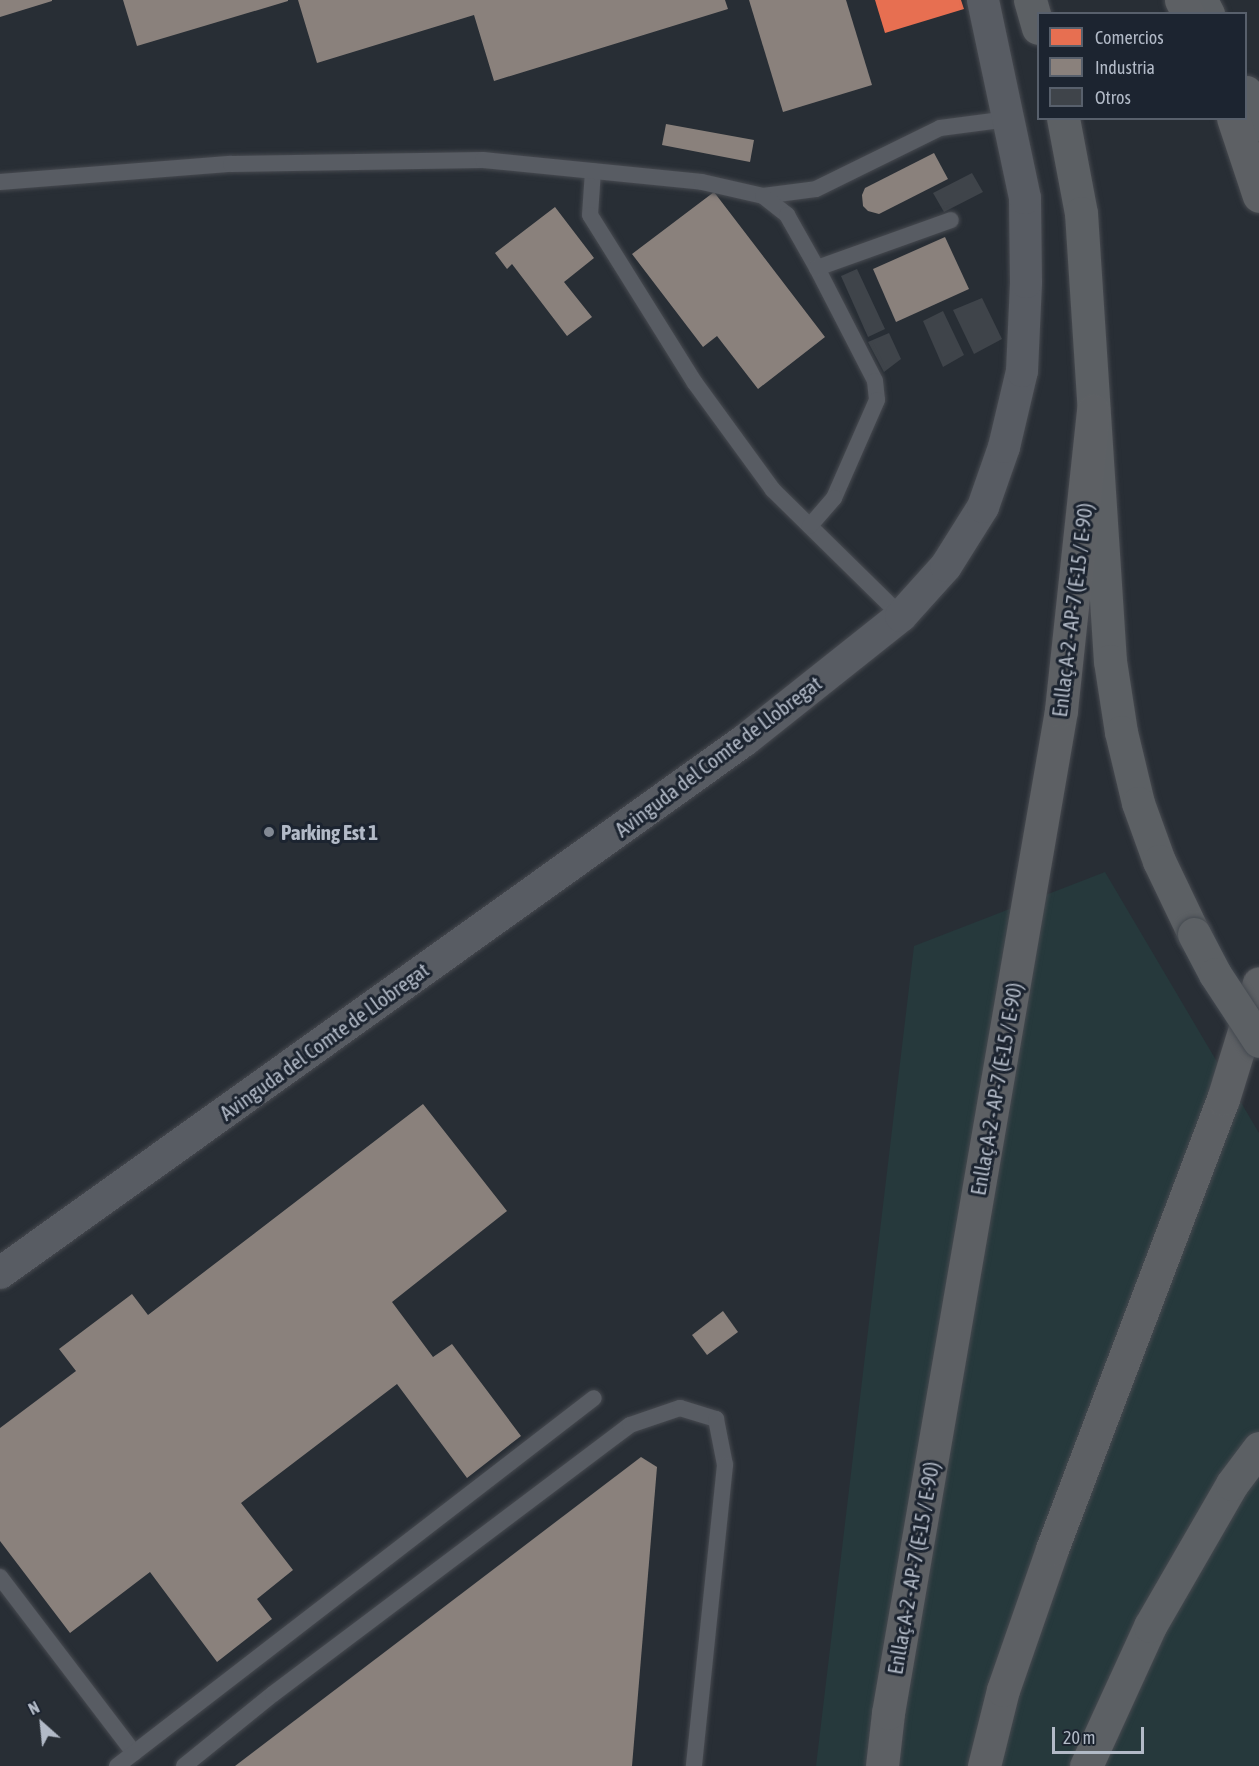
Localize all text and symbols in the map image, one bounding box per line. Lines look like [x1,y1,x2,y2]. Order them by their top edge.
legend [1037,12,1247,120]
text: Comercios [1095,27,1164,48]
text: Industria [1095,57,1155,78]
text: Otros [1095,87,1131,108]
street label: Enllaç A-2 - AP-7 (E-15 / E-90) [1046,502,1098,718]
street label: Avinguda del Comte de Llobregat [610,670,826,842]
place label: Parking Est 1 [281,819,378,845]
marker: Parking Est 1 [262,825,276,839]
street label: Avinguda del Comte de Llobregat [215,957,433,1125]
street label: Enllaç A-2 - AP-7 (E-15 / E-90) [965,981,1027,1197]
street label: Enllaç A-2 - AP-7 (E-15 / E-90) [882,1460,944,1676]
north arrow [12,1694,72,1754]
text: N [26,1698,42,1718]
scale bar [1055,1715,1146,1753]
text: 20 m [1063,1727,1095,1748]

